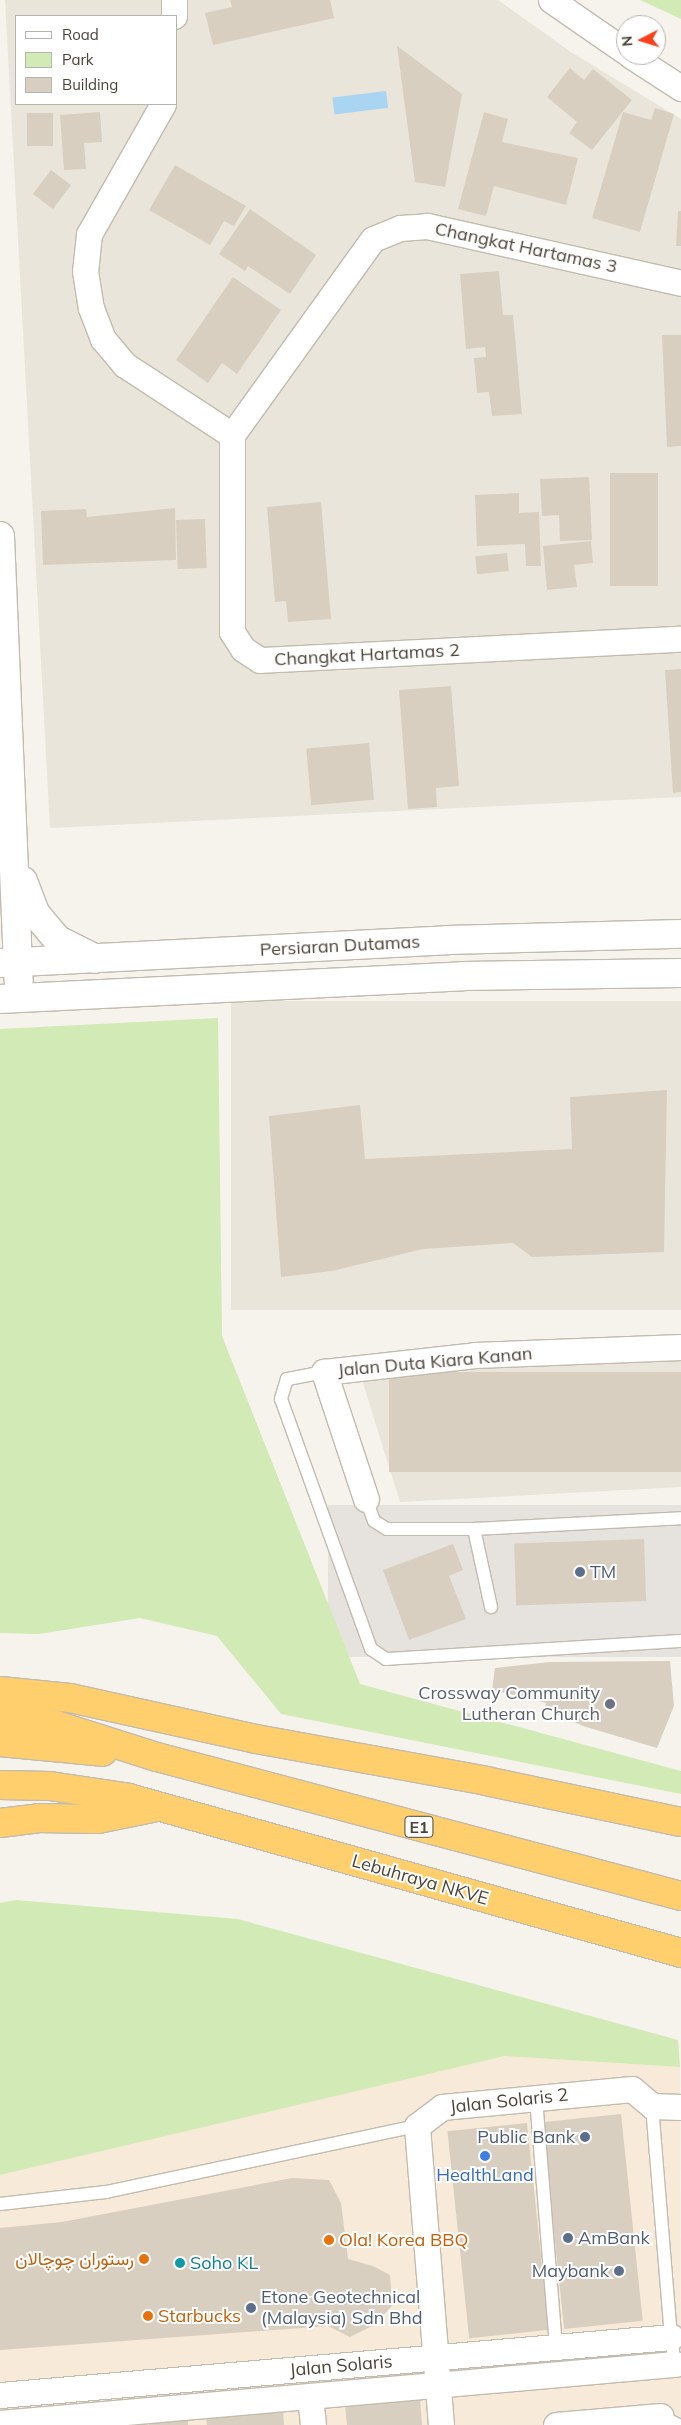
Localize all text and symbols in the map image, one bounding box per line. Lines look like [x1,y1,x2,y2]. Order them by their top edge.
legend [15,15,178,105]
north arrow [616,15,666,65]
text: Road [62,25,99,44]
text: N [618,35,636,47]
text: Park [62,50,94,69]
text: Building [62,75,118,94]
street label: Changkat Hartamas 3 [433,218,619,278]
street label: Changkat Hartamas 2 [274,639,460,671]
street label: Persiaran Dutamas [259,931,421,961]
street label: Jalan Duta Kiara Kanan [337,1343,533,1381]
place label: TM [590,1561,616,1583]
marker: TM [574,1566,586,1578]
place label: Crossway Community Lutheran Church [418,1683,600,1726]
marker: Crossway Community Lutheran Church [604,1698,616,1710]
road number: E1 [404,1814,434,1840]
street label: Lebuhraya NKVE [349,1850,491,1910]
street label: Jalan Solaris 2 [449,2084,569,2118]
place label: Public Bank [477,2126,575,2148]
marker: Public Bank [579,2131,591,2143]
marker: HealthLand [479,2150,491,2162]
place label: HealthLand [436,2164,534,2186]
place label: AmBank [578,2227,650,2249]
place label: Ola! Korea BBQ [339,2229,468,2251]
marker: AmBank [562,2232,574,2244]
marker: Ola! Korea BBQ [323,2234,335,2246]
place label: رستوران چوچالان [15,2248,134,2270]
place label: Soho KL [190,2252,258,2274]
marker: رستوران چوچالان [138,2253,150,2265]
marker: Soho KL [174,2257,186,2269]
place label: Maybank [532,2260,609,2282]
marker: Maybank [613,2265,625,2277]
place label: Etone Geotechnical (Malaysia) Sdn Bhd [261,2287,423,2330]
marker: Etone Geotechnical (Malaysia) Sdn Bhd [245,2302,257,2314]
place label: Starbucks [158,2305,241,2327]
marker: Starbucks [142,2310,154,2322]
street label: Jalan Solaris [289,2351,393,2381]

